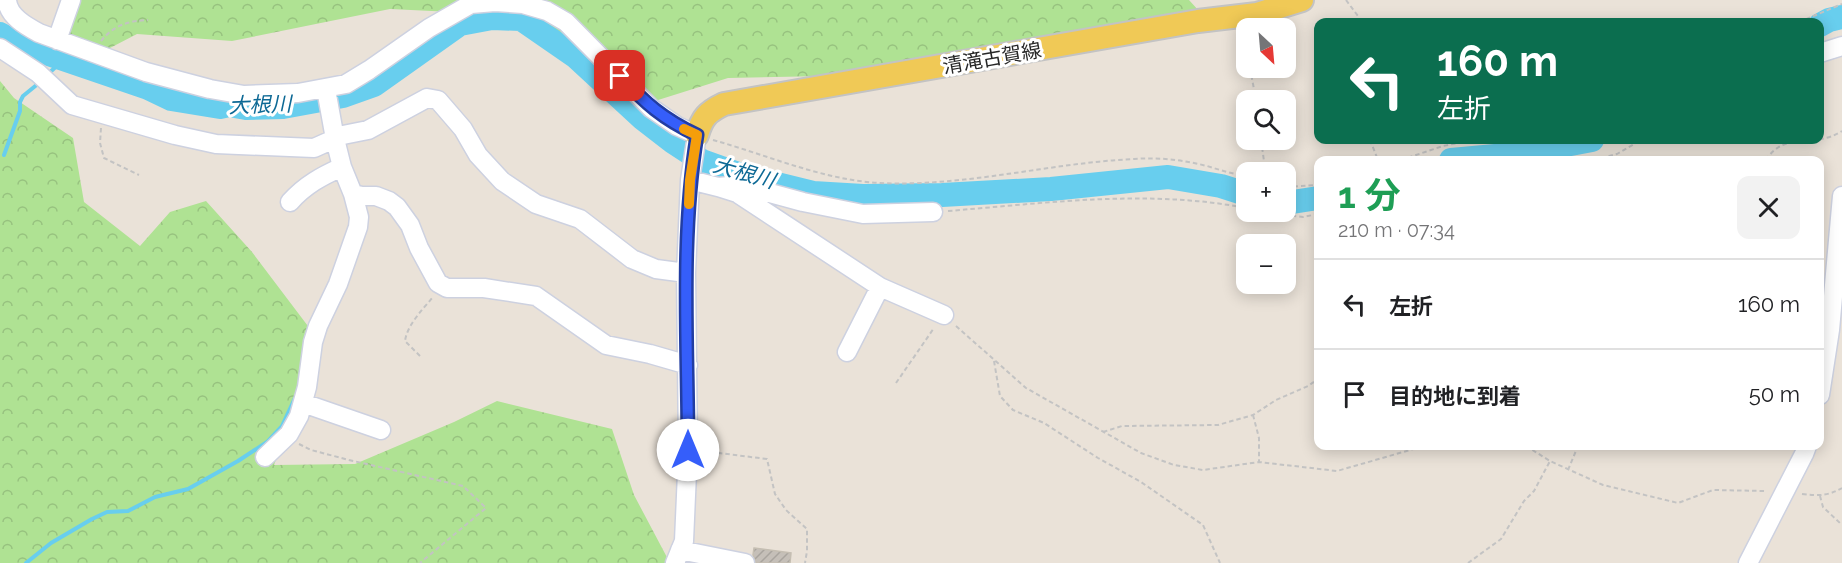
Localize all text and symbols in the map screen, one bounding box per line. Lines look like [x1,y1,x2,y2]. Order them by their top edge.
north arrow [1236,18,1296,78]
map controls [1236,18,1296,294]
street label: 清滝古賀線 [941,37,1043,79]
text: 160 m [1437,37,1558,86]
icon: left [1338,42,1416,120]
pin [594,50,645,101]
icon: arrive [603,59,636,92]
button: search [1236,90,1296,150]
water label: 大根川 [228,91,294,118]
text: 左折 [1437,93,1491,124]
water label: 大根川 [710,152,780,194]
button: + [1236,162,1296,222]
text: 1 分 [1338,174,1400,216]
button: close [1737,176,1800,239]
text: 210 m · 07:34 [1338,218,1455,242]
button: − [1236,234,1296,294]
icon: left [1338,288,1371,321]
text: 160 m [1738,291,1800,317]
text: 左折 [1389,293,1433,319]
icon: arrive [1338,378,1371,411]
text: 50 m [1749,381,1800,407]
text: 目的地に到着 [1389,383,1521,409]
position arrow [656,418,720,482]

